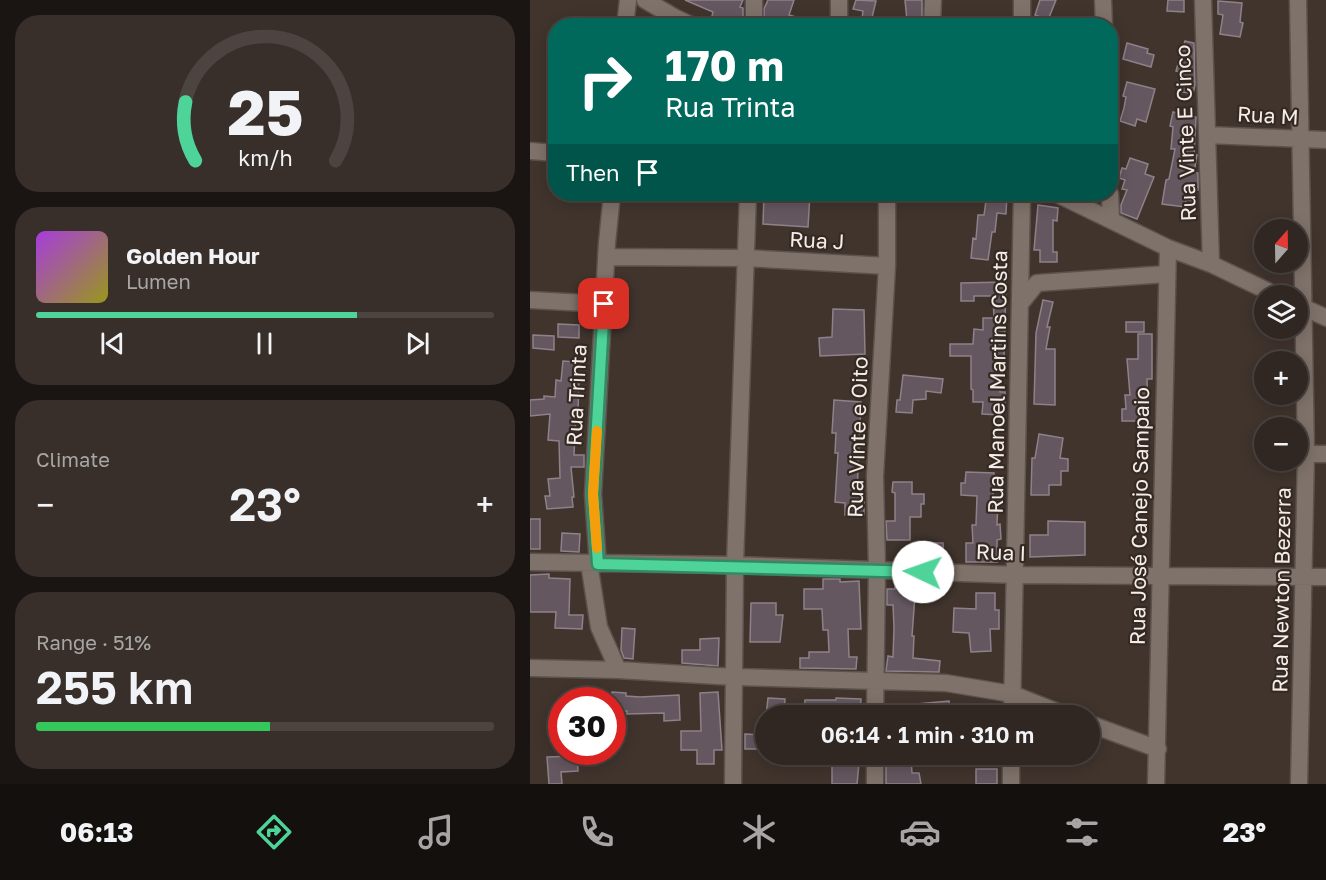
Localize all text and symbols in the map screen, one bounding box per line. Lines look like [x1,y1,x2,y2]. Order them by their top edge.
text: 170 m [665,40,784,90]
icon: right [566,42,644,120]
street label: Rua Vinte E Cinco [1169,44,1201,222]
text: 25 [227,74,303,149]
text: Rua Trinta [665,91,796,123]
street label: Rua M [1236,100,1300,130]
text: km/h [238,145,292,171]
icon: arrive [631,156,664,189]
text: Then [566,159,619,186]
north arrow [1254,219,1308,273]
map controls [1254,219,1308,471]
street label: Rua J [789,226,845,254]
text: Golden Hour [126,242,260,269]
street label: Rua Manoel Martins Costa [982,250,1012,514]
text: Lumen [126,269,191,293]
pin [578,278,629,329]
button: layers [1254,285,1308,339]
icon: arrive [587,287,620,320]
icon: previous [96,327,129,360]
icon: pause [248,327,281,360]
icon: next [401,327,434,360]
street label: Rua Trinta [560,344,592,446]
button: + [1254,351,1308,405]
street label: Rua Vinte e Oito [841,356,873,518]
street label: Rua José Canejo Sampaio [1124,387,1154,645]
button: − [1254,417,1308,471]
text: Climate [36,447,110,471]
text: 23° [229,477,301,531]
text: − [36,485,54,524]
text: + [476,485,494,524]
street label: Rua Newton Bezerra [1266,487,1296,693]
street label: Rua I [975,538,1027,566]
position arrow [891,540,955,604]
text: Range · 51% [36,630,151,654]
text: 255 km [36,660,193,714]
speed limit sign: 30 [548,687,626,765]
text: 06:14 · 1 min · 310 m [821,721,1034,748]
icon: directions [253,811,295,853]
icon: music [415,811,457,853]
icon: phone [576,811,618,853]
icon: climate [738,811,780,853]
icon: car [899,811,941,853]
icon: filters [1061,811,1103,853]
text: 06:13 [60,816,134,848]
text: 23° [1223,816,1266,848]

